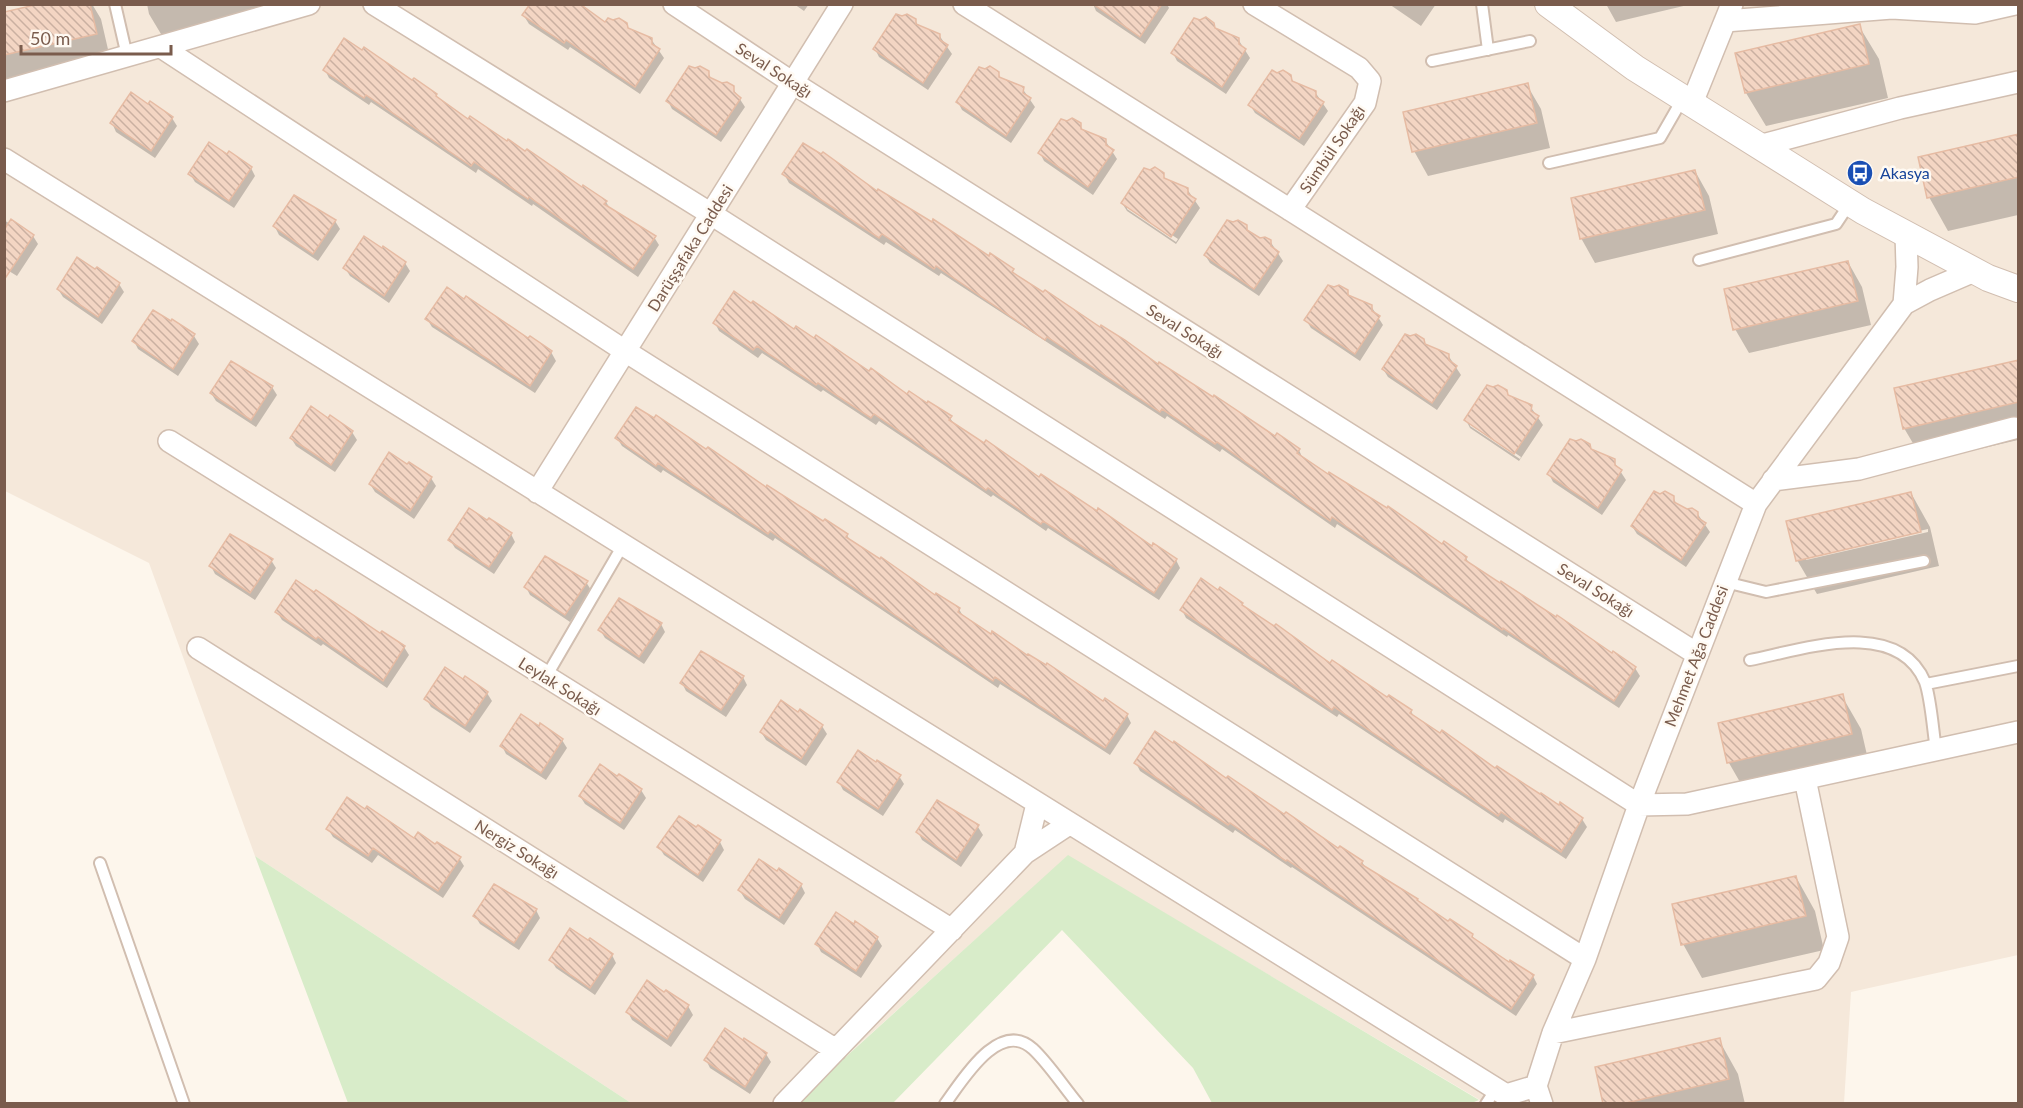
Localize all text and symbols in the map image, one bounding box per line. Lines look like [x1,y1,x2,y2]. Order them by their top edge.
scale bar [21,18,171,56]
text: 50 m [30,27,70,49]
street label: Seval Sokağı [733,38,816,101]
street label: Sümbül Sokağı [1295,101,1368,196]
bus stop icon: Akasya [1845,158,1875,188]
place label: Akasya [1880,163,1930,182]
street label: Darüşşafaka Caddesi [643,181,736,315]
street label: Seval Sokağı [1143,300,1227,362]
street label: Seval Sokağı [1554,559,1638,621]
street label: Mehmet Ağa Caddesi [1660,582,1731,729]
street label: Leylak Sokağı [515,653,605,719]
street label: Nergiz Sokağı [472,815,563,882]

